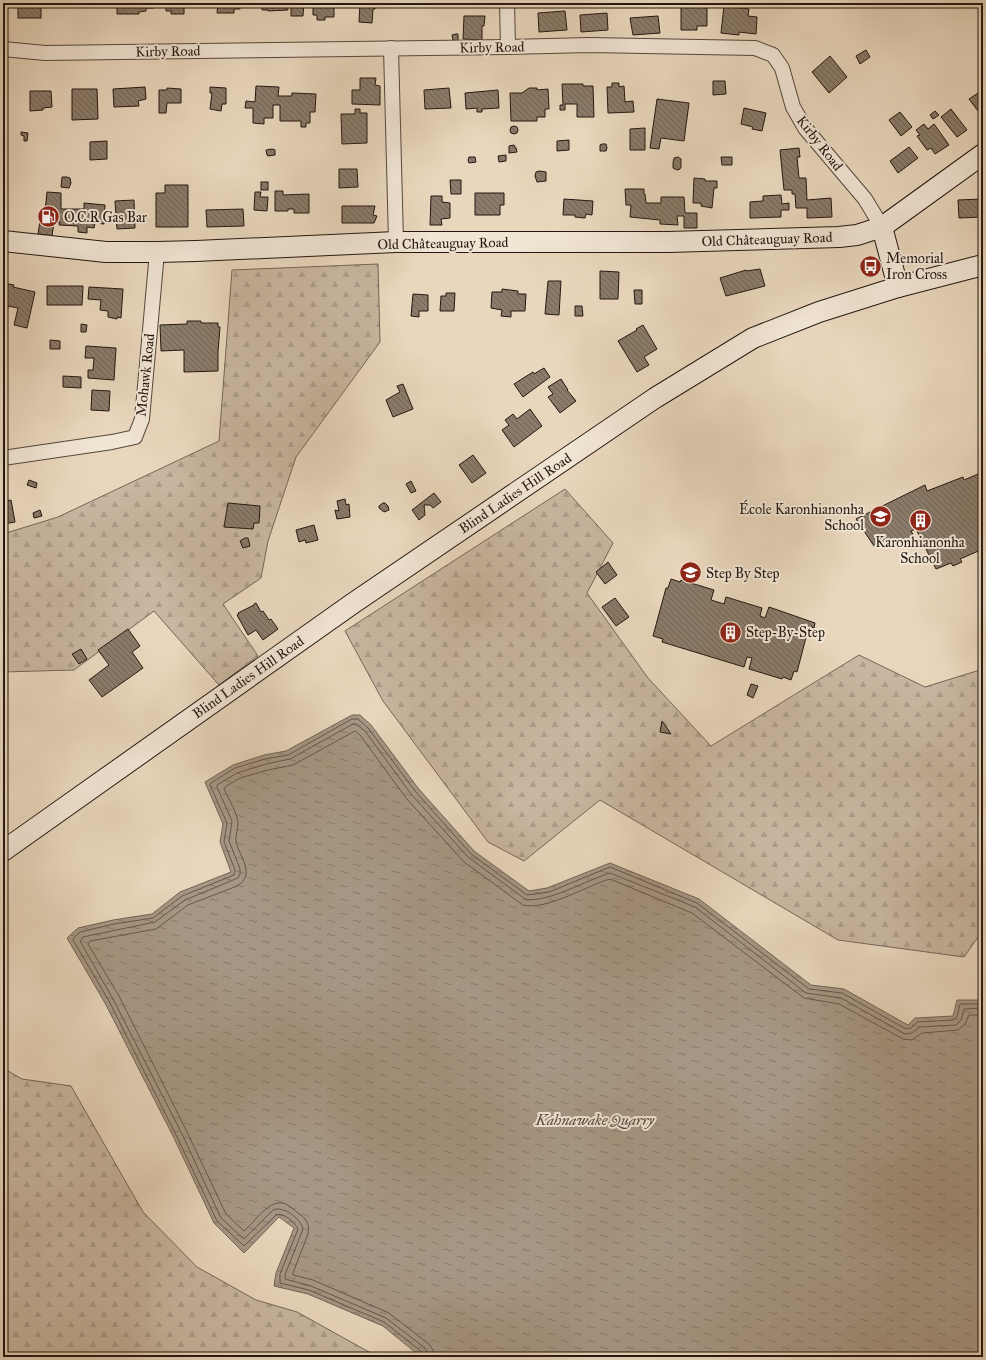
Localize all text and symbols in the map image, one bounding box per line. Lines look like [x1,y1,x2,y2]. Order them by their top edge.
street label: Kirby Road [459,38,525,57]
street label: Kirby Road [135,42,201,61]
street label: Kirby Road [793,112,846,174]
fuel station icon: O.C.R Gas Bar [35,204,61,230]
place label: O.C.R Gas Bar [64,209,148,226]
street label: Old Châteauguay Road [701,229,833,250]
street label: Old Châteauguay Road [377,234,509,253]
place label: Memorial Iron Cross [886,250,947,283]
bus stop icon: Memorial Iron Cross [858,253,884,279]
street label: Mohawk Road [133,333,158,417]
street label: Blind Ladies Hill Road [456,449,575,537]
place label: École Karonhianonha School [739,499,864,534]
school or university icon: École Karonhianonha School [867,504,893,530]
building icon: Karonhianonha School [907,507,933,533]
place label: Karonhianonha School [875,534,965,567]
school or university icon: Step By Step [677,560,703,586]
place label: Step By Step [706,565,779,582]
building icon: Step-By-Step [718,619,744,645]
place label: Step-By-Step [746,624,825,641]
street label: Blind Ladies Hill Road [189,633,307,722]
water label: Kahnawake Quarry [535,1111,656,1129]

